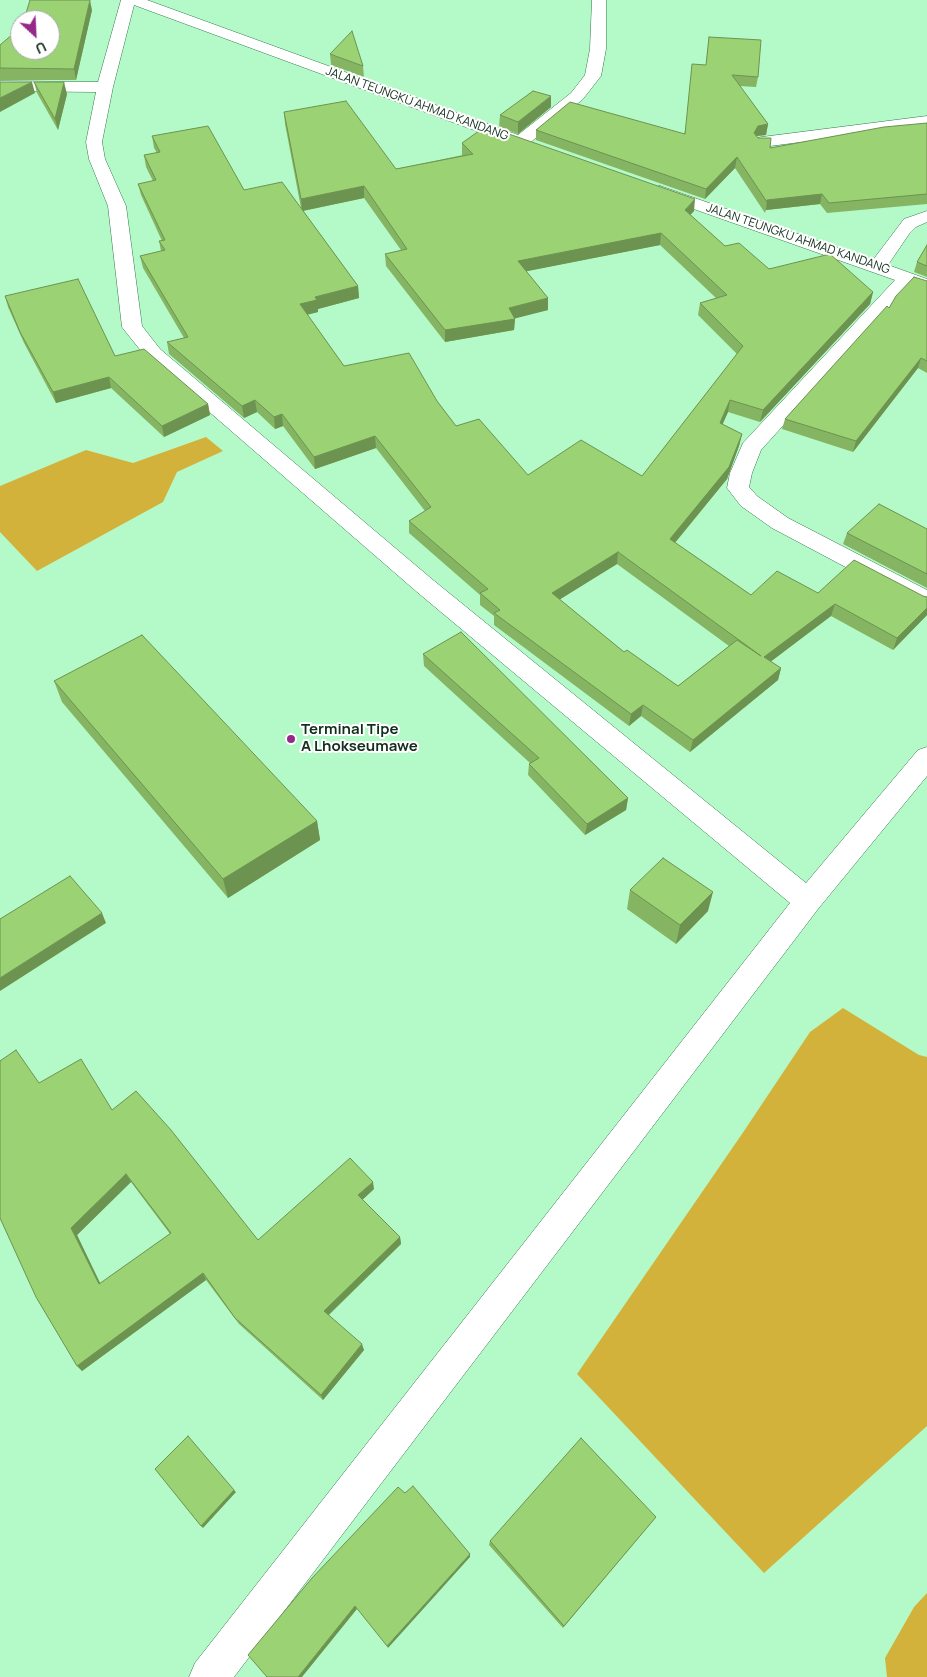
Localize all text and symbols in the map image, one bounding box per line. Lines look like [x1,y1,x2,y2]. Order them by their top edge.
north arrow [10,10,60,60]
text: U [33,37,50,59]
street label: JALAN TEUNGKU AHMAD KANDANG [324,64,510,144]
street label: JALAN TEUNGKU AHMAD KANDANG [704,201,892,277]
place label: Terminal Tipe A Lhokseumawe [301,721,418,756]
marker: Terminal Tipe A Lhokseumawe [285,733,297,745]

